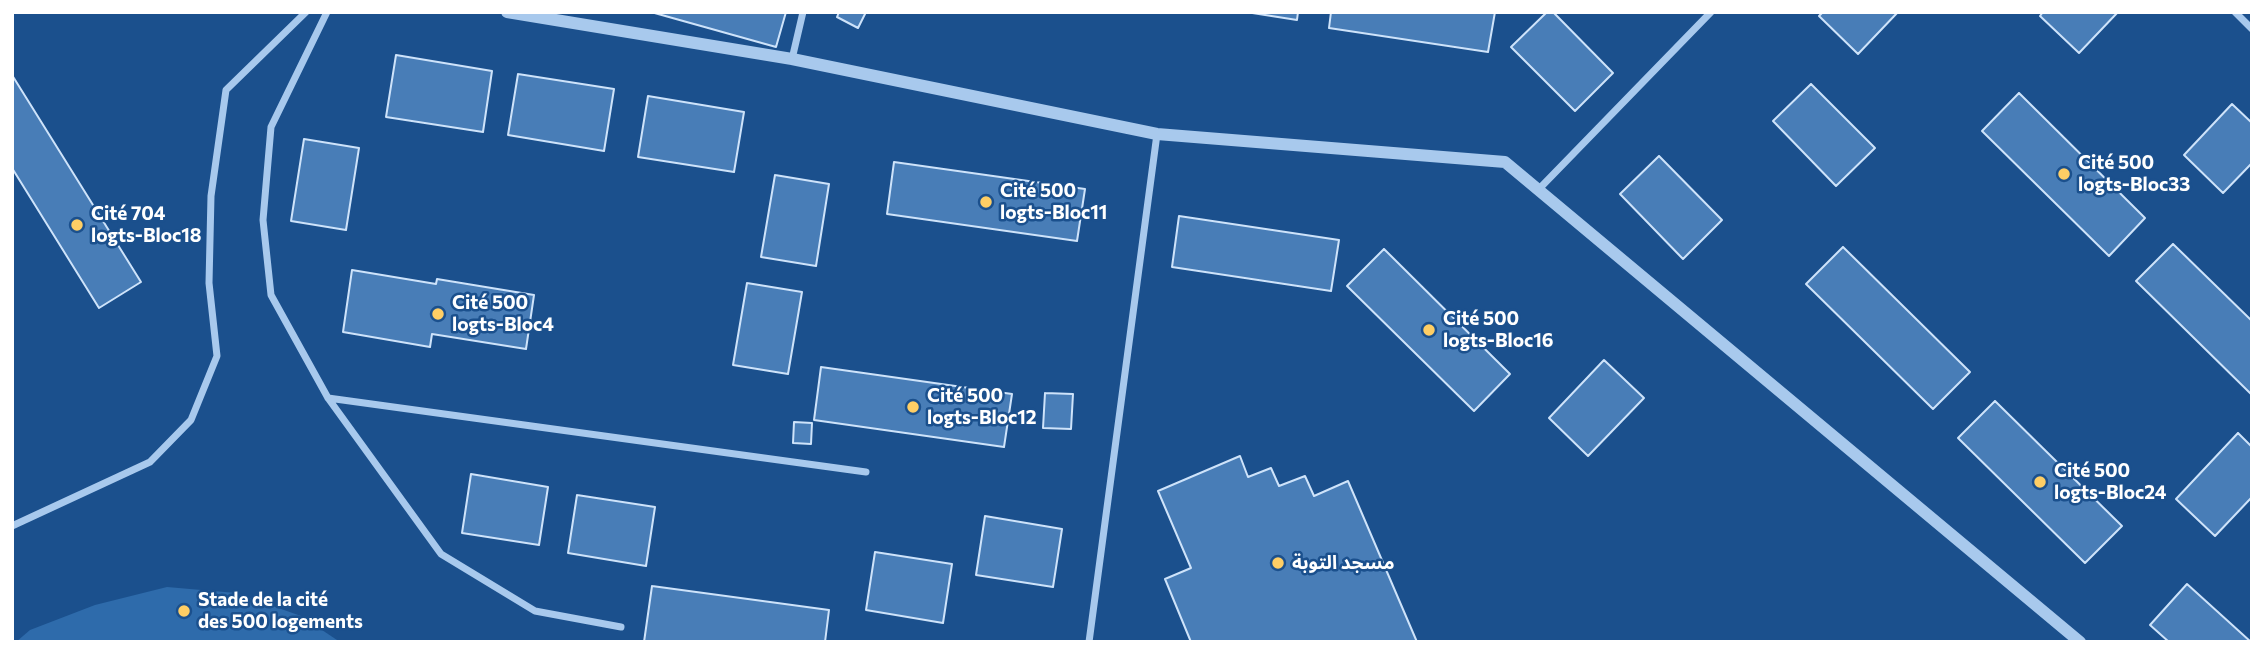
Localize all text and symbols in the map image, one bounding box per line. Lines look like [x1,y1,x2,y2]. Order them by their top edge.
place label: Cité 500 logts-Bloc33 [2078,152,2190,196]
marker: Cité 500 logts-Bloc33 [2056,166,2072,182]
place label: Cité 500 logts-Bloc11 [1000,180,1107,224]
marker: Cité 500 logts-Bloc11 [978,194,994,210]
place label: Cité 704 logts-Bloc18 [91,203,202,247]
marker: Cité 704 logts-Bloc18 [69,217,85,233]
place label: Cité 500 logts-Bloc4 [452,292,554,336]
marker: Cité 500 logts-Bloc4 [430,306,446,322]
place label: Cité 500 logts-Bloc16 [1443,308,1554,352]
marker: Cité 500 logts-Bloc16 [1421,322,1437,338]
place label: Cité 500 logts-Bloc12 [927,385,1037,429]
marker: Cité 500 logts-Bloc12 [905,399,921,415]
place label: Cité 500 logts-Bloc24 [2054,460,2166,504]
marker: Cité 500 logts-Bloc24 [2032,474,2048,490]
place label: مسجد التوبة [1292,552,1394,574]
marker: مسجد التوبة [1270,555,1286,571]
place label: Stade de la cité des 500 logements [198,589,363,633]
marker: Stade de la cité des 500 logements [176,603,192,619]

